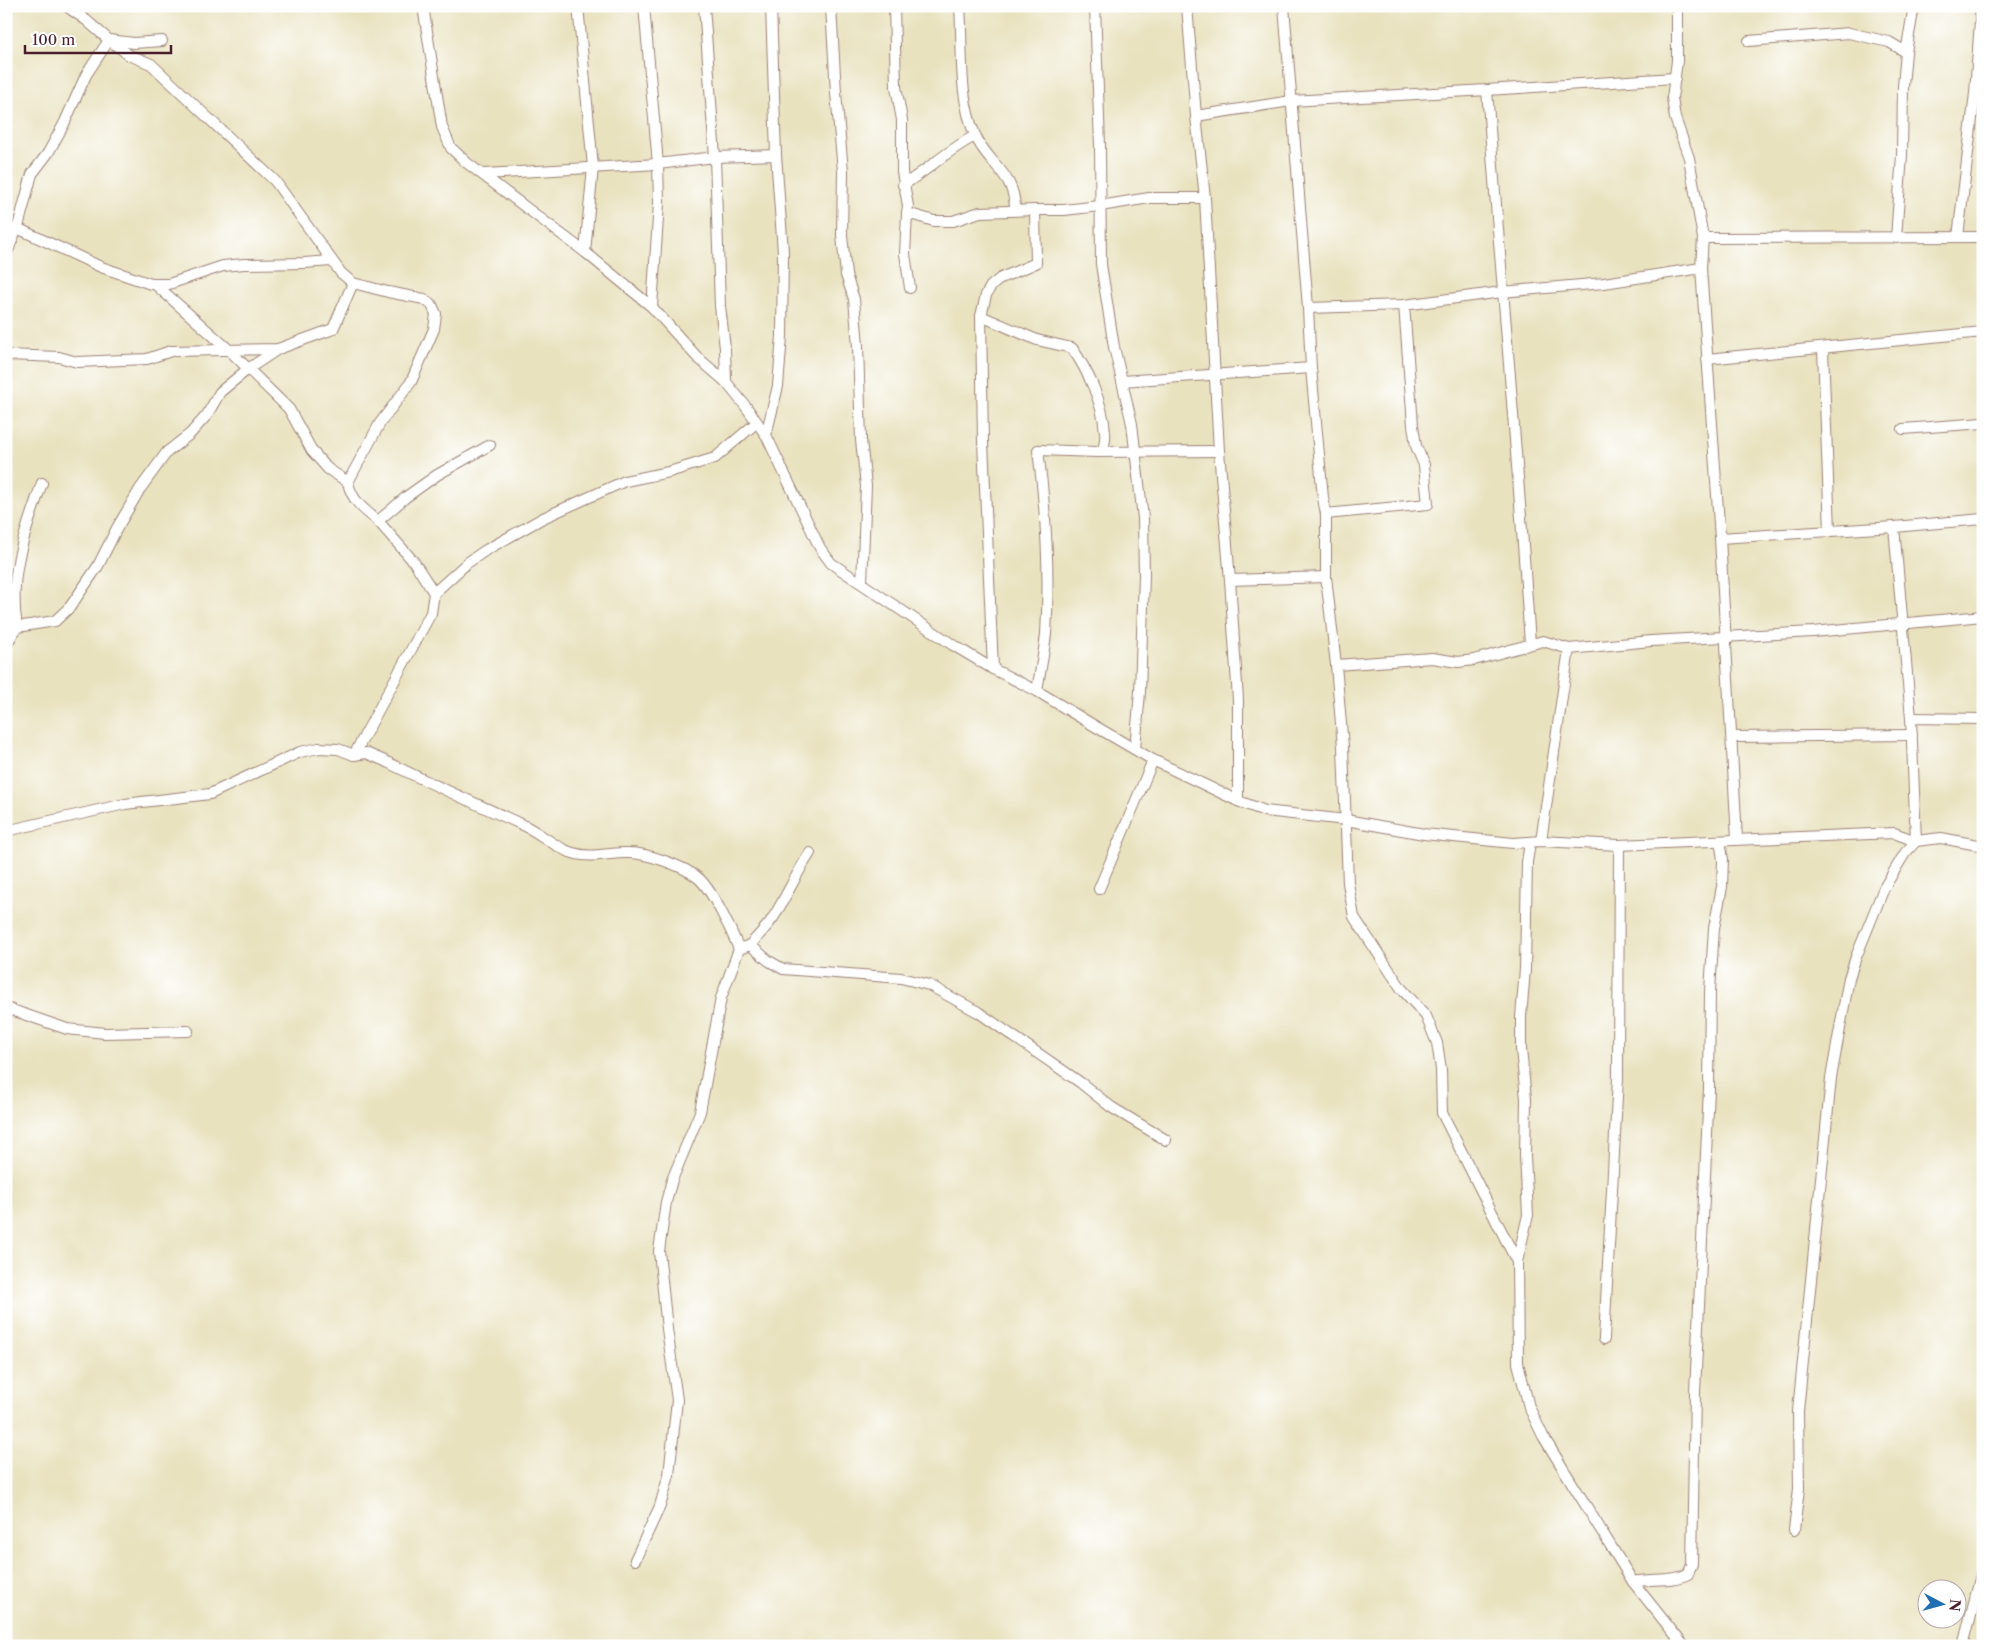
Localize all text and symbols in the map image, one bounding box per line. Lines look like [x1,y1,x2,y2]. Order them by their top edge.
scale bar [25,22,171,54]
text: 100 m [32,30,75,49]
north arrow [1916,1580,1966,1630]
text: N [1945,1598,1965,1612]

